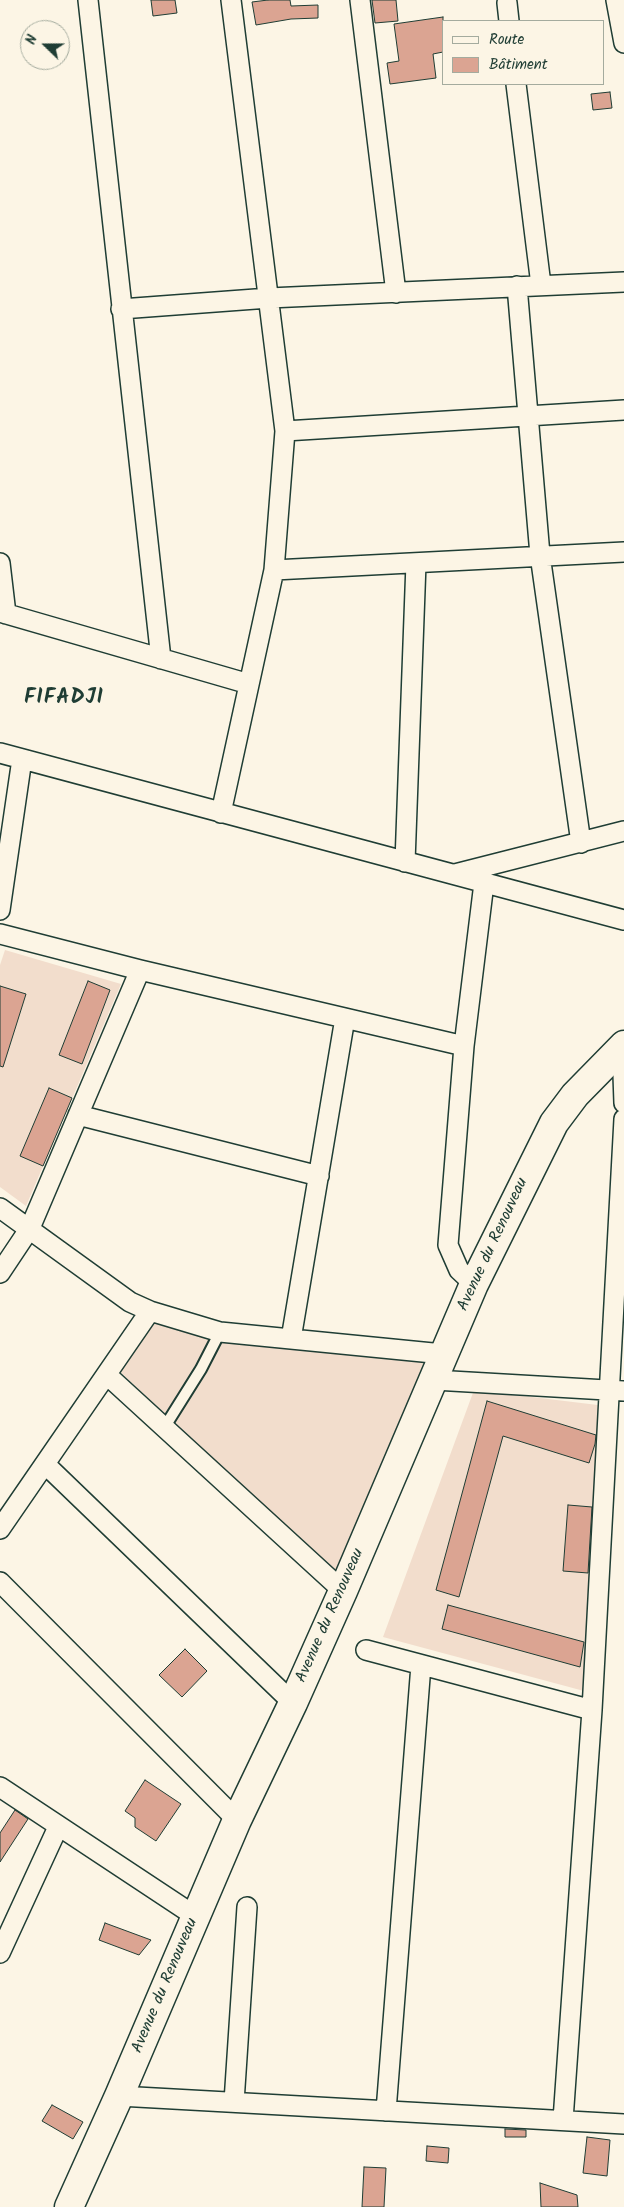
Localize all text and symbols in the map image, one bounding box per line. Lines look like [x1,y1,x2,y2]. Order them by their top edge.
north arrow [20,20,70,70]
legend [442,20,604,85]
text: Route [489,28,524,52]
text: N [20,32,44,48]
text: Bâtiment [489,53,548,77]
district label: FIFADJI [23,686,105,712]
street label: Avenue du Renouveau [455,1175,533,1315]
street label: Avenue du Renouveau [293,1546,369,1686]
street label: Avenue du Renouveau [129,1916,203,2056]

